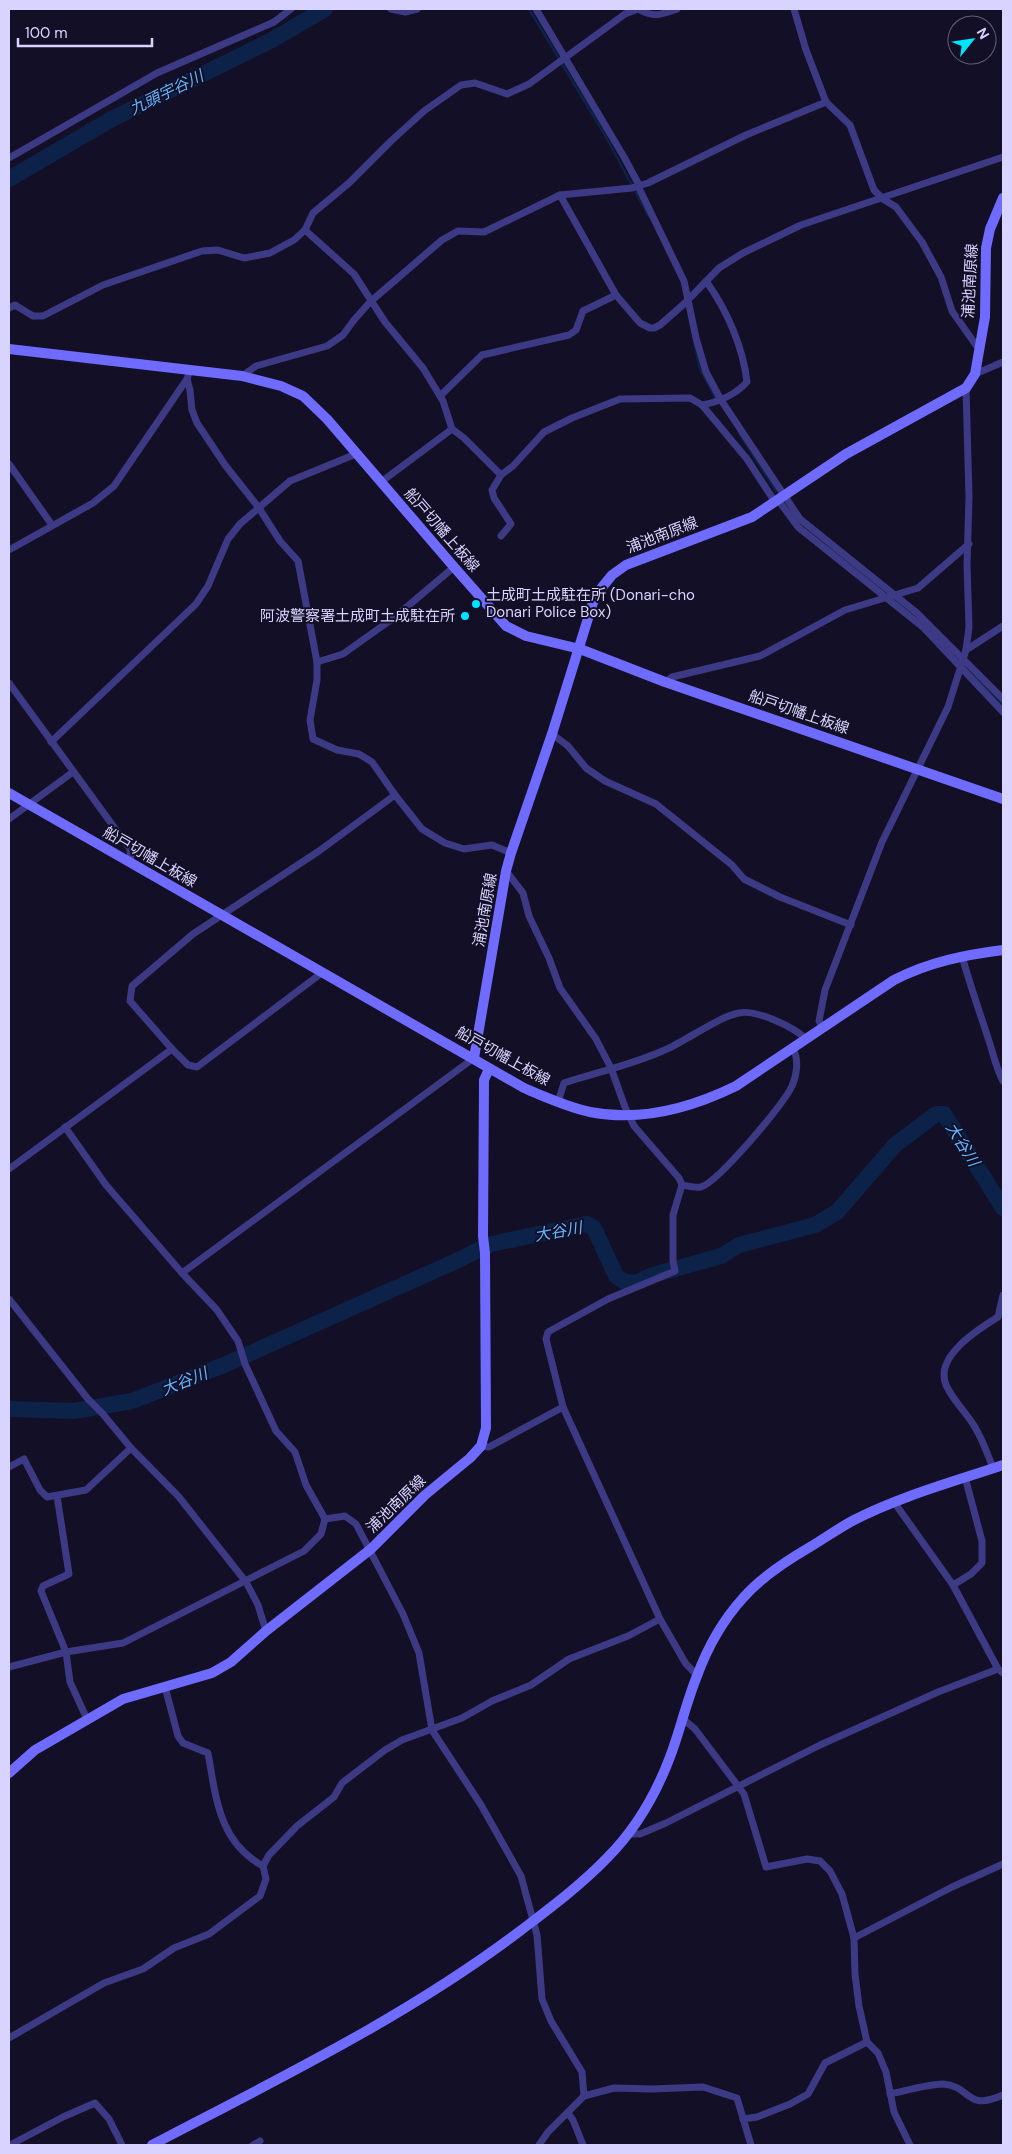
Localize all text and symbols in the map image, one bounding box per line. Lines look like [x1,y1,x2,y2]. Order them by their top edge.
scale bar [18,15,151,47]
north arrow [947,15,997,65]
text: 100 m [25,23,68,43]
text: N [973,25,994,42]
water label: 九頭宇谷川 [126,65,209,119]
street label: 浦池南原線 [958,243,982,319]
street label: 船戸切幡上板線 [400,484,484,576]
street label: 浦池南原線 [623,512,701,558]
place label: 土成町土成駐在所 (Donari-cho Donari Police Box) [486,585,695,622]
marker: 土成町土成駐在所 (Donari-cho Donari Police Box) [470,598,482,610]
place label: 阿波警察署土成町土成駐在所 [260,606,455,626]
marker: 阿波警察署土成町土成駐在所 [459,610,471,622]
street label: 船戸切幡上板線 [746,685,852,739]
street label: 船戸切幡上板線 [100,822,200,892]
street label: 浦池南原線 [469,871,501,949]
street label: 船戸切幡上板線 [452,1022,554,1090]
water label: 大谷川 [941,1118,985,1172]
water label: 大谷川 [533,1217,586,1246]
water label: 大谷川 [158,1362,212,1400]
street label: 浦池南原線 [362,1471,430,1537]

